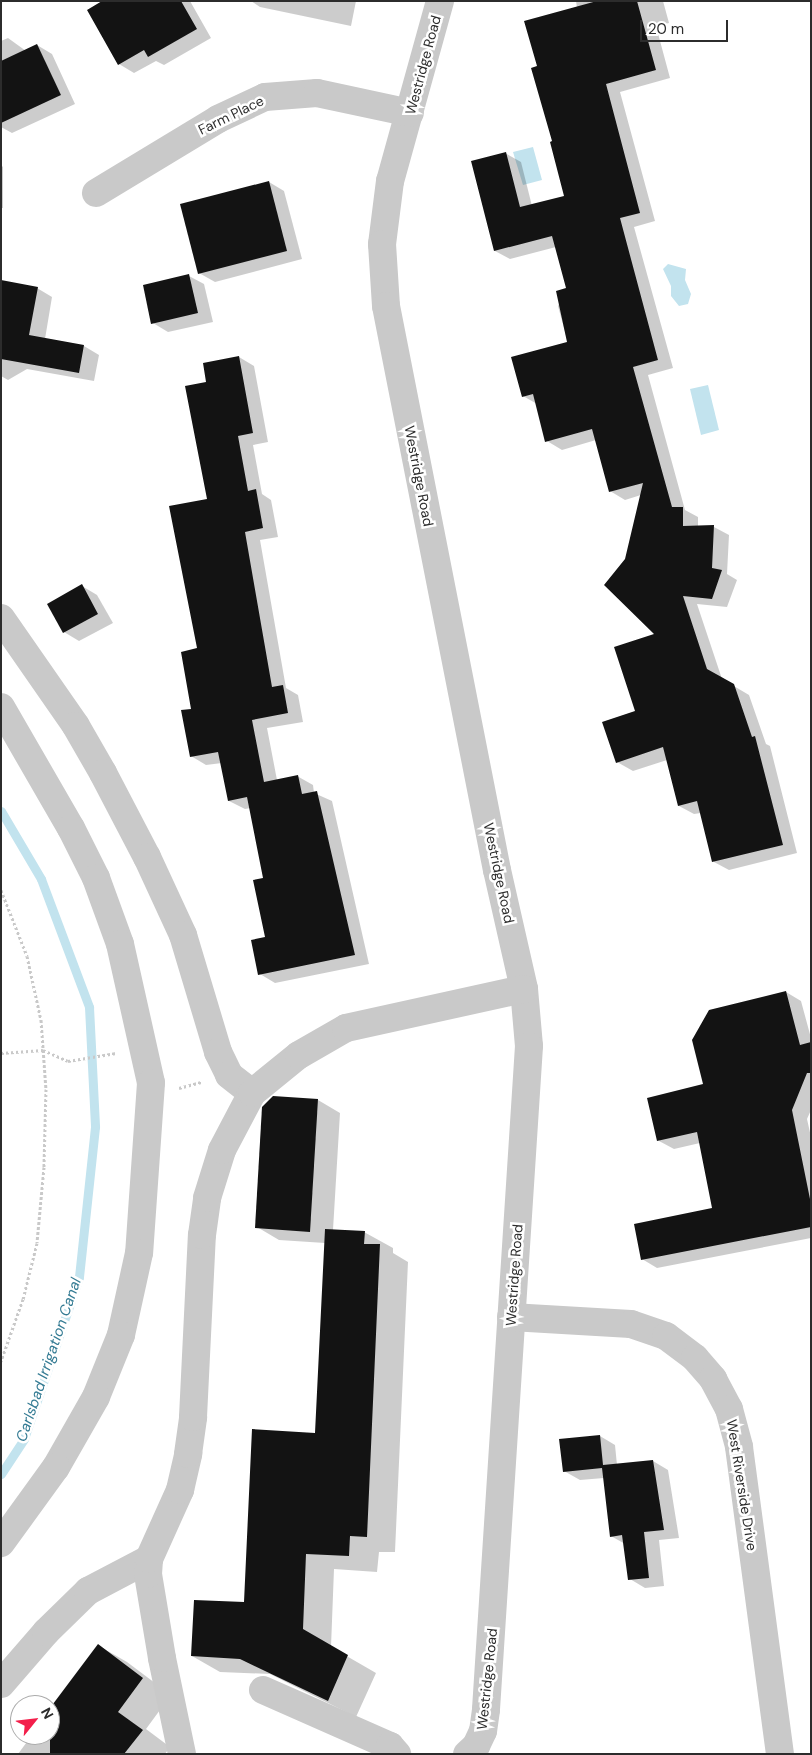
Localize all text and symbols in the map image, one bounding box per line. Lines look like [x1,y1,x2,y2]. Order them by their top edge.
scale bar [642,10,730,42]
street label: Westridge Road [402,14,444,116]
text: 20 m [648,19,684,39]
street label: Farm Place [195,92,267,138]
street label: Westridge Road [401,424,437,528]
street label: Westridge Road [480,821,518,925]
street label: Westridge Road [502,1223,526,1327]
water label: Carlsbad Irrigation Canal [12,1276,86,1444]
street label: West Riverside Drive [723,1418,761,1552]
street label: Westridge Road [473,1627,501,1731]
north arrow [10,1695,60,1745]
text: N [37,1704,58,1722]

